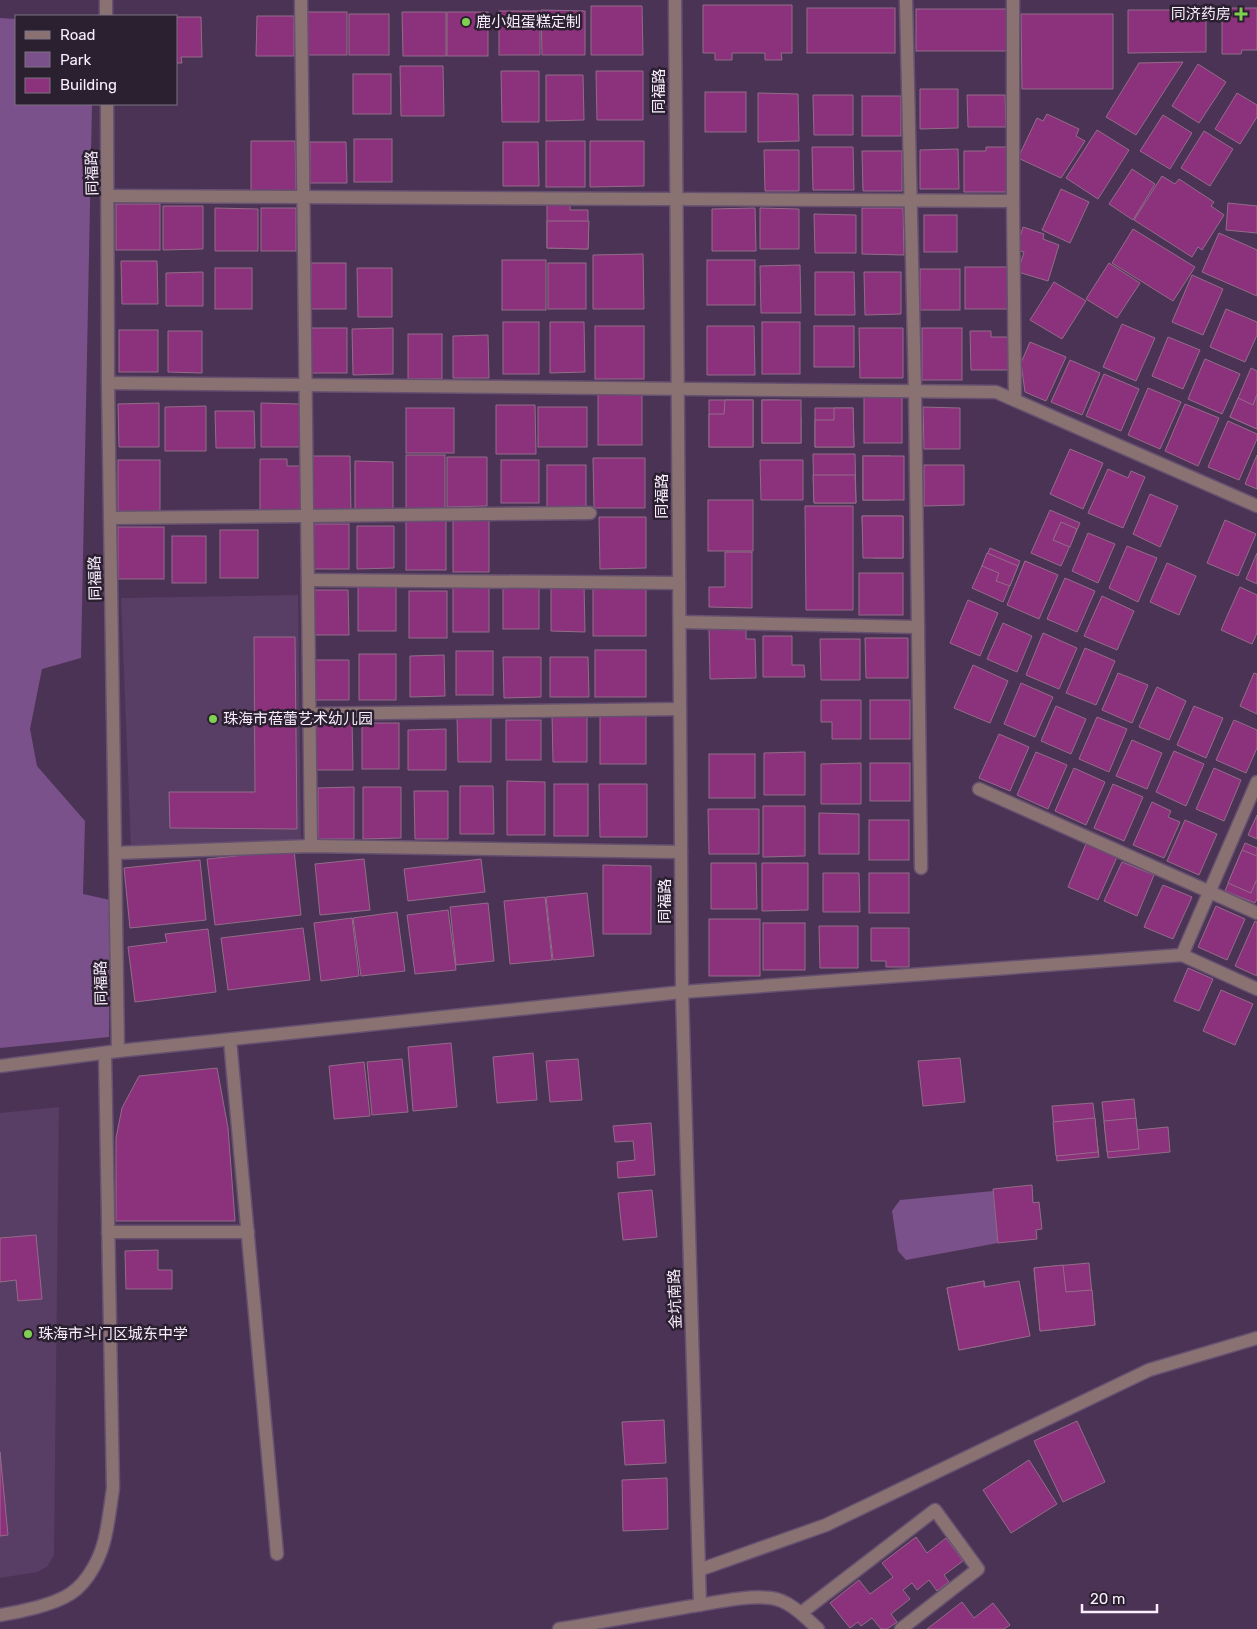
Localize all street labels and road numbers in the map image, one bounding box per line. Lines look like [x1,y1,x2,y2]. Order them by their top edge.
street label: 同福路 [650,68,668,114]
street label: 同福路 [83,150,101,196]
street label: 同福路 [653,473,671,519]
street label: 同福路 [86,555,104,601]
street label: 同福路 [656,878,674,924]
street label: 同福路 [92,960,110,1006]
street label: 金坑南路 [665,1269,685,1329]

